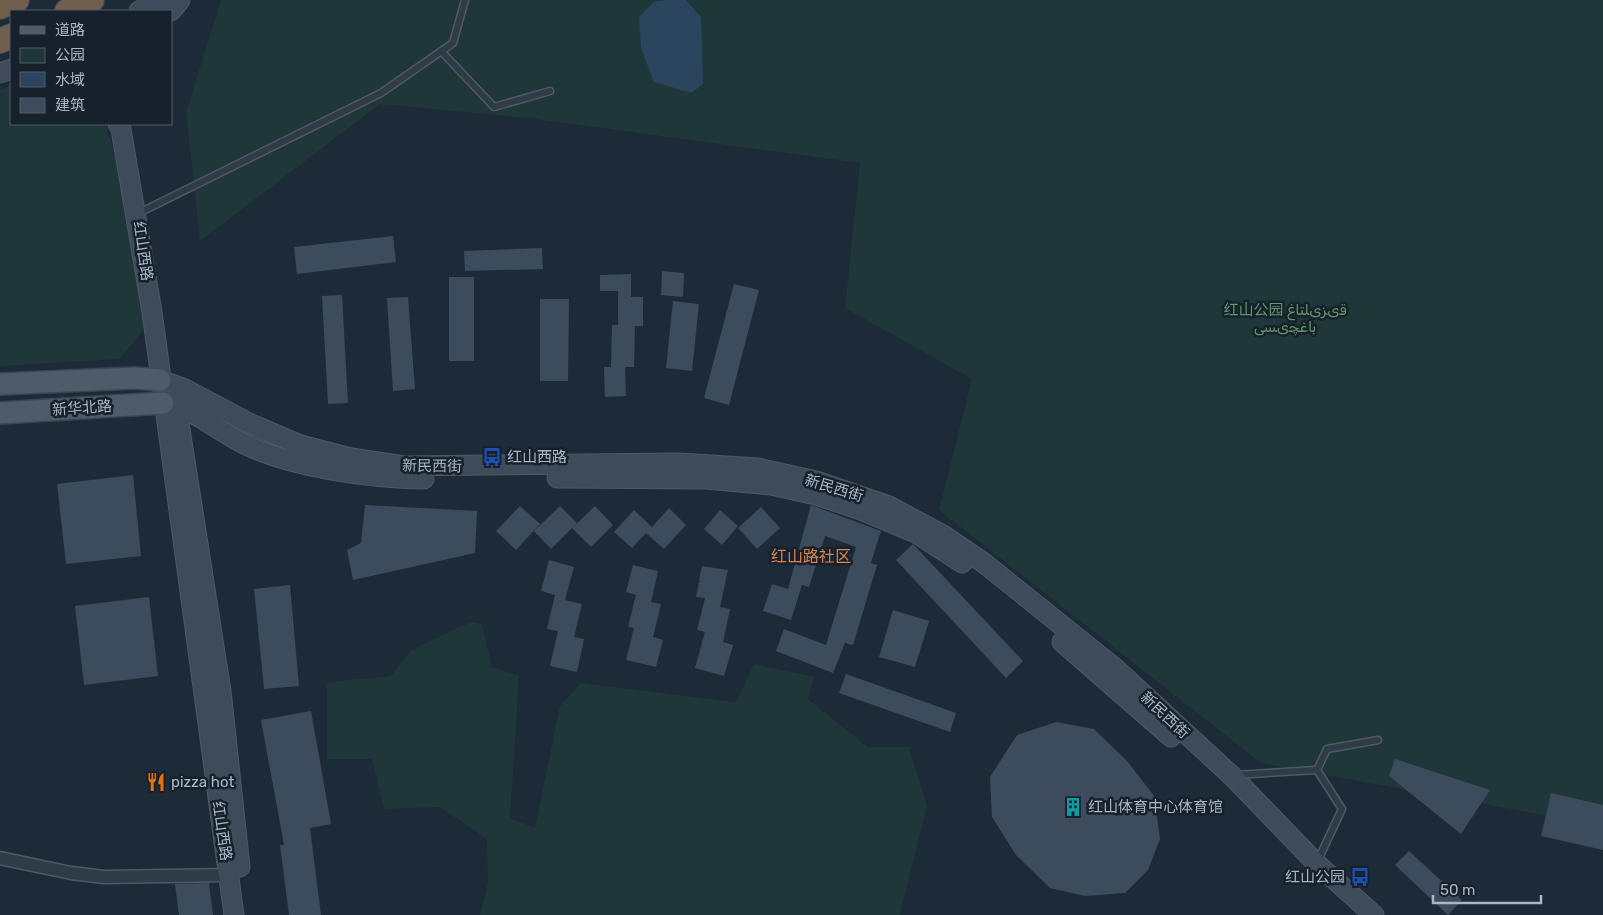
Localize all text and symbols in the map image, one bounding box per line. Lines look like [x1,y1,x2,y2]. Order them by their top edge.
legend [10,10,172,125]
text: 道路 [55,21,85,39]
text: 公园 [55,46,85,64]
text: 水域 [55,71,85,89]
text: 建筑 [55,96,85,114]
street label: 红山西路 [130,220,156,282]
park label: 红山公园 قىزىلتاغ باغچىسى [1223,301,1347,336]
street label: 新华北路 [51,397,113,419]
bus stop icon: 红山西路 [481,446,503,468]
place label: 红山西路 [507,448,567,466]
street label: 新民西街 [402,456,462,476]
street label: 新民西街 [803,471,865,505]
district label: 红山路社区 [771,547,851,566]
street label: 新民西街 [1137,688,1193,742]
restaurant icon: pizza hot [145,771,167,793]
place label: pizza hot [171,773,234,791]
building icon: 红山体育中心体育馆 [1062,796,1084,818]
place label: 红山体育中心体育馆 [1088,798,1223,816]
street label: 红山西路 [209,800,235,862]
bus stop icon: 红山公园 [1349,866,1371,888]
place label: 红山公园 [1285,868,1345,886]
scale bar [1433,872,1540,904]
text: 50 m [1440,881,1475,899]

